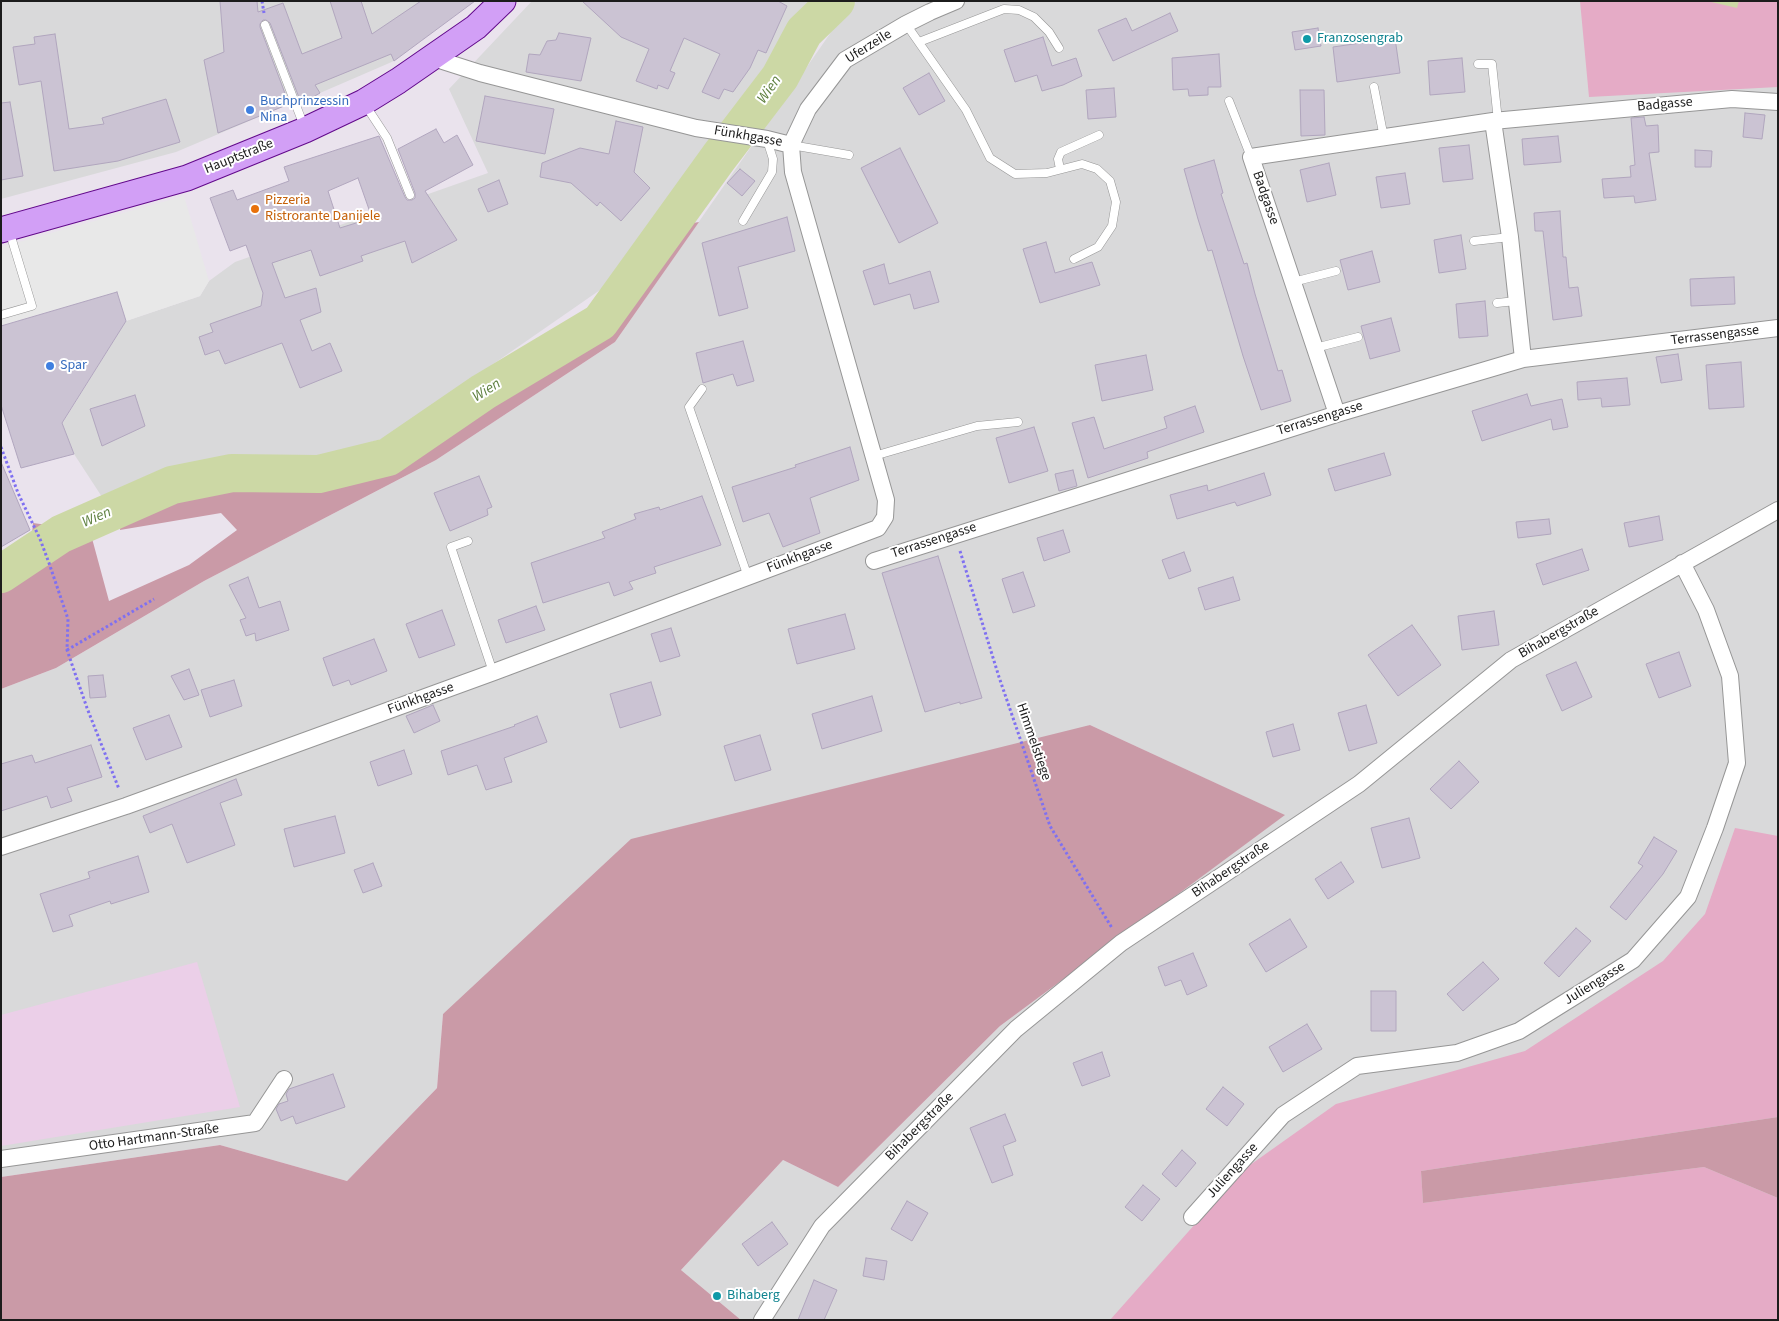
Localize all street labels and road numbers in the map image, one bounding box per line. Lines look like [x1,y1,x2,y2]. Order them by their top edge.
street label: Uferzeile [843,26,895,68]
street label: Badgasse [1637,94,1693,116]
street label: Fünkhgasse [713,123,783,151]
street label: Hauptstraße [202,136,276,178]
street label: Badgasse [1248,169,1282,227]
street label: Terrassengasse [1670,322,1760,350]
street label: Terrassengasse [1275,398,1365,440]
street label: Terrassengasse [889,519,979,563]
street label: Fünkhgasse [765,537,835,577]
street label: Bihabergstraße [1516,603,1602,663]
street label: Fünkhgasse [386,679,456,719]
street label: Himmelstiege [1012,701,1054,783]
street label: Bihabergstraße [1189,838,1273,902]
street label: Juliengasse [1562,959,1628,1009]
street label: Bihabergstraße [882,1089,958,1165]
street label: Otto Hartmann-Straße [88,1121,220,1155]
street label: Juliengasse [1204,1140,1262,1202]

